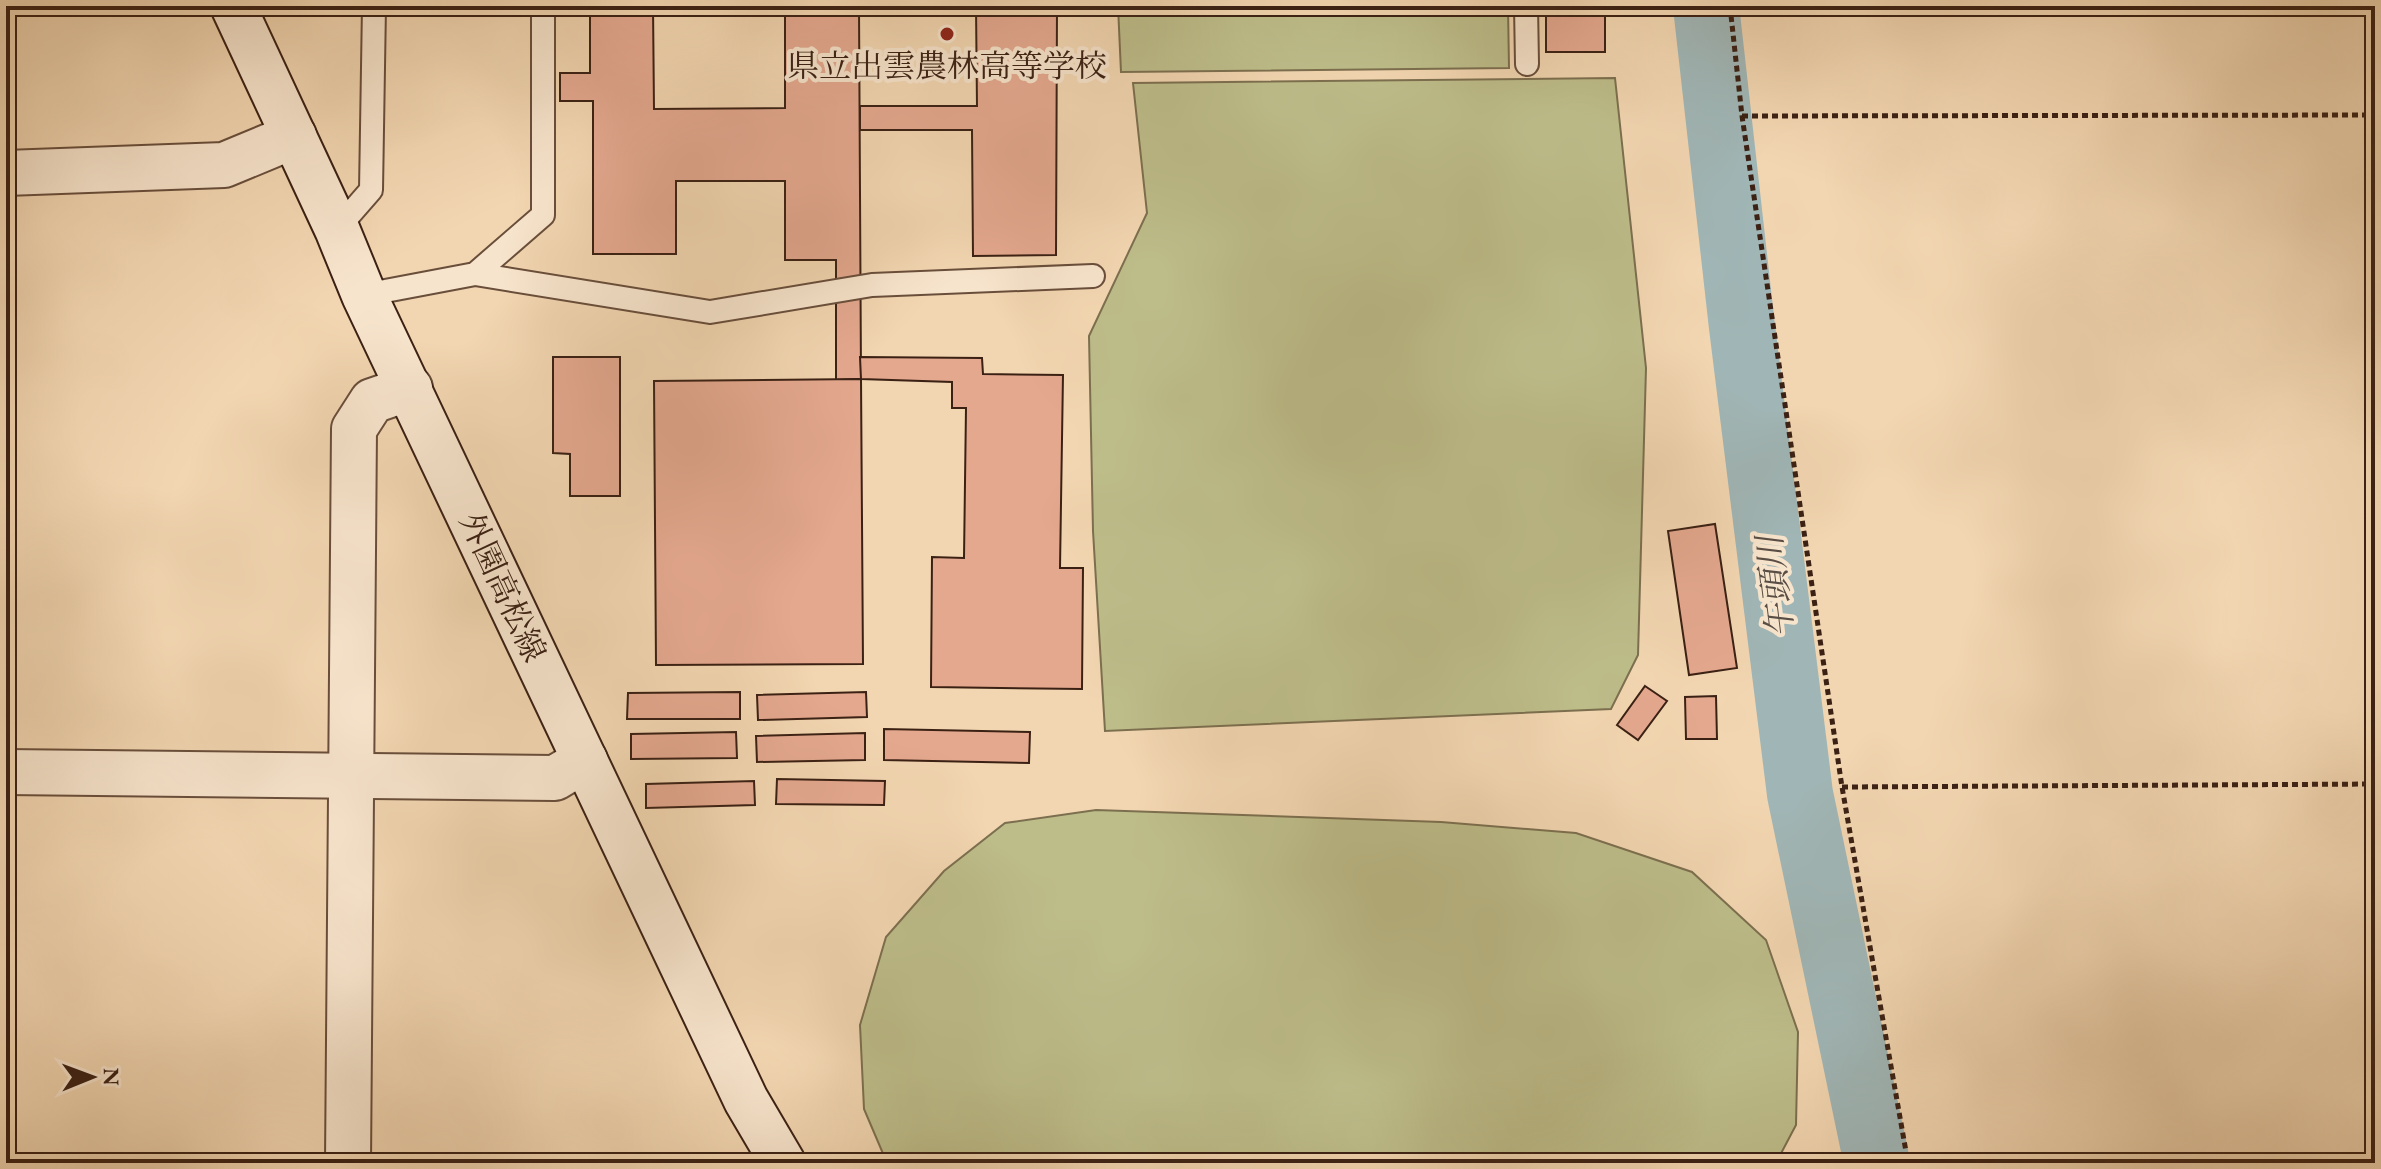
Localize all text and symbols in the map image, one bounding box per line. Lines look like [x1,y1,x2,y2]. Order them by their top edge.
marker: 県立出雲農林高等学校 [938,25,956,43]
place label: 県立出雲農林高等学校 [787,45,1107,87]
street label: 外園高松線 [450,506,556,668]
water label: 午頭川 [1746,530,1803,640]
north arrow [52,1037,132,1117]
text: N [97,1068,126,1086]

